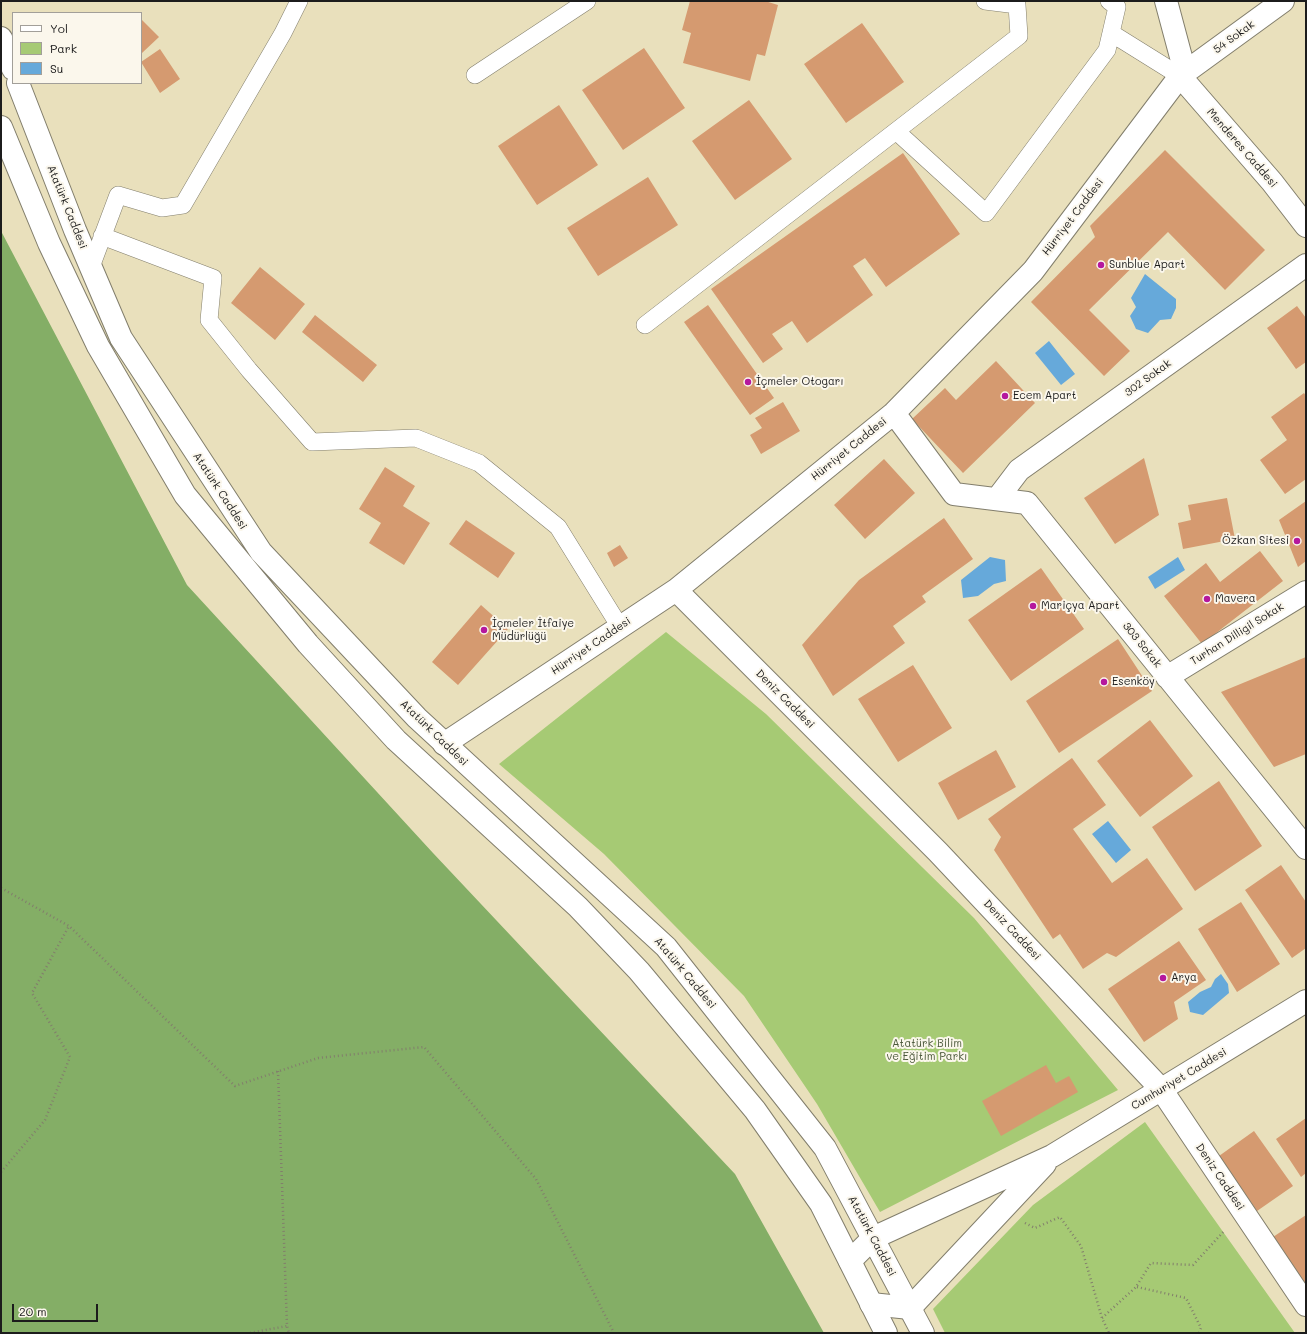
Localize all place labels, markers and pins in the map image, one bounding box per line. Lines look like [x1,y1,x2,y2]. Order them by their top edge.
place label: Sunblue Apart [1109,258,1185,272]
marker: Sunblue Apart [1096,260,1106,270]
place label: İçmeler Otogarı [756,375,844,389]
marker: İçmeler Otogarı [743,377,753,387]
place label: Ecem Apart [1013,389,1076,403]
marker: Ecem Apart [1000,391,1010,401]
place label: Özkan Sitesi [1222,534,1289,548]
marker: Özkan Sitesi [1292,536,1302,546]
place label: Mavera [1215,592,1256,606]
marker: Mavera [1202,594,1212,604]
place label: Mariçya Apart [1041,599,1120,613]
marker: Mariçya Apart [1028,601,1038,611]
place label: İçmeler İtfaiye Müdürlüğü [492,617,574,643]
marker: İçmeler İtfaiye Müdürlüğü [479,625,489,635]
place label: Esenköy [1112,675,1155,689]
marker: Esenköy [1099,677,1109,687]
place label: Arya [1171,971,1197,985]
marker: Arya [1158,973,1168,983]

